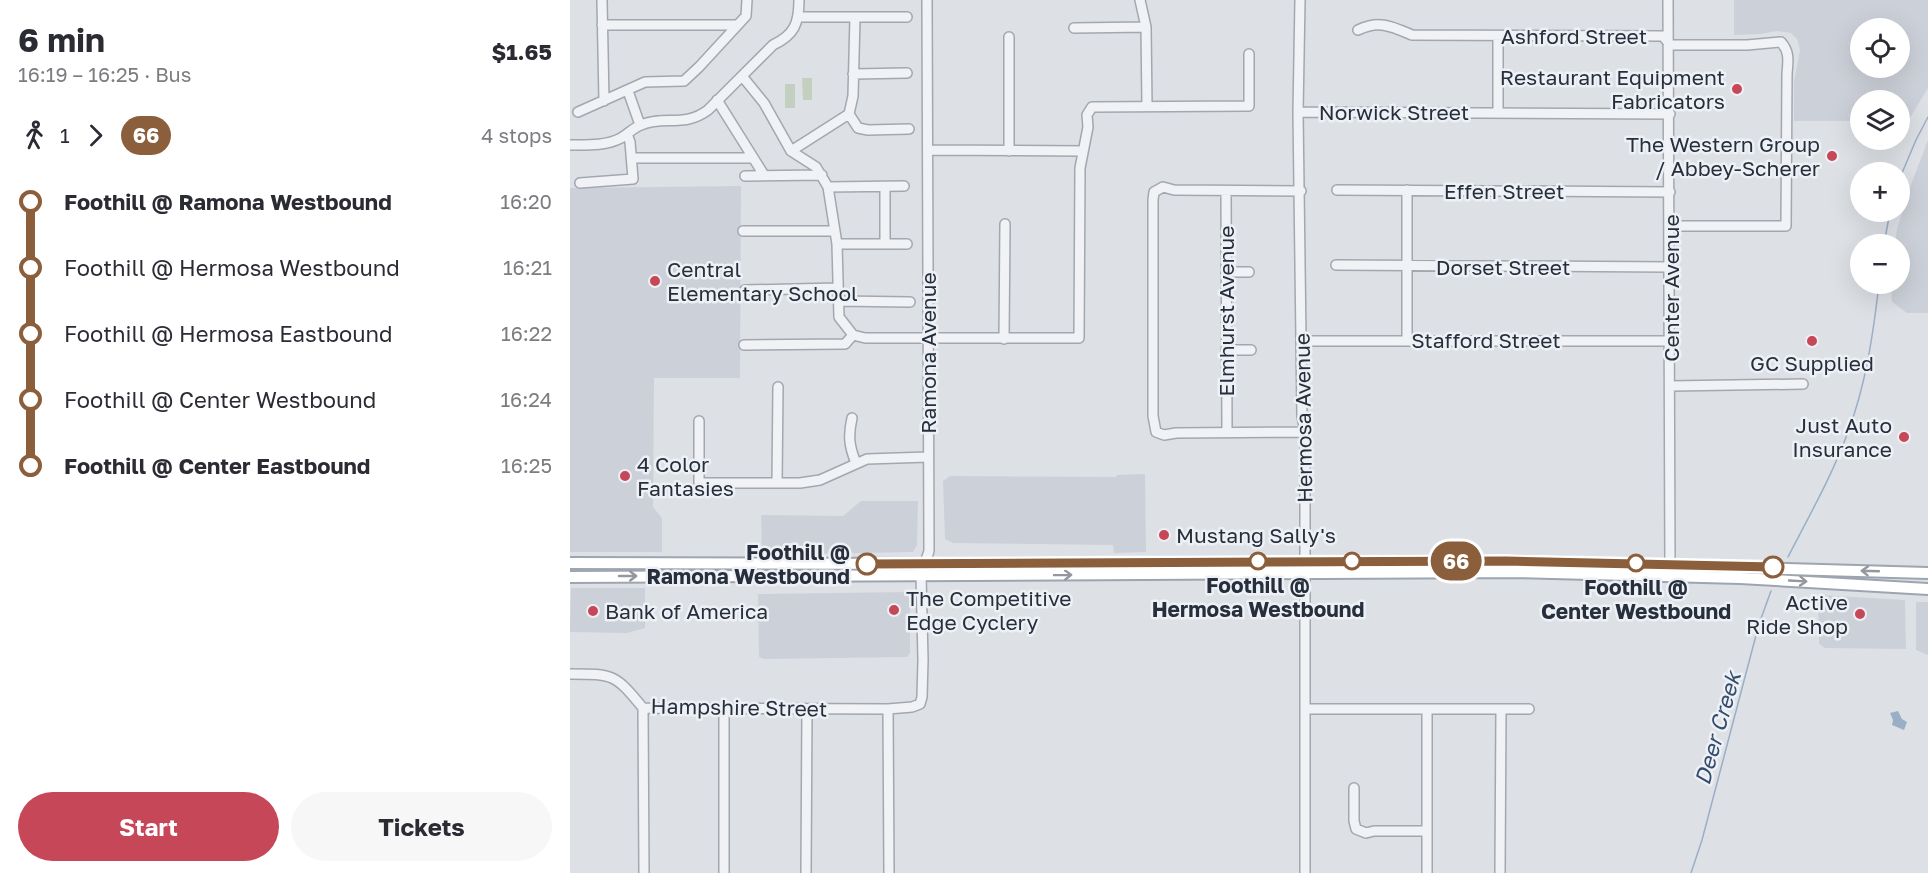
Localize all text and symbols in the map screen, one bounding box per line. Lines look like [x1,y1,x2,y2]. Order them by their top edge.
map controls [1850,18,1910,294]
button: locate [1850,18,1910,78]
text: 6 min [18,20,105,59]
street label: Ashford Street [1501,23,1647,49]
text: $1.65 [491,38,552,65]
text: 16:19 – 16:25 · Bus [18,62,191,86]
place label: Restaurant Equipment Fabricators [1500,64,1725,114]
marker: Restaurant Equipment Fabricators [1730,82,1744,96]
button: layers [1850,90,1910,150]
street label: Norwick Street [1319,99,1469,125]
icon: walk [18,119,51,152]
icon: forward [79,119,112,152]
text: 66 [133,122,159,148]
text: 1 [60,123,70,147]
text: 4 stops [481,123,552,147]
place label: The Western Group / Abbey-Scherer [1626,131,1820,181]
marker: The Western Group / Abbey-Scherer [1825,149,1839,163]
button: + [1850,162,1910,222]
street label: Effen Street [1444,178,1564,204]
text: Foothill @ Ramona Westbound [64,188,392,215]
text: 16:20 [500,189,552,213]
street label: Center Avenue [1658,214,1684,362]
street label: Elmhurst Avenue [1213,226,1239,396]
button: − [1850,234,1910,294]
text: Foothill @ Hermosa Westbound [64,254,400,281]
street label: Dorset Street [1436,254,1570,280]
text: 16:21 [503,255,552,279]
place label: Central Elementary School [667,256,858,306]
street label: Ramona Avenue [915,272,941,434]
marker: Central Elementary School [648,274,662,288]
text: Foothill @ Hermosa Eastbound [64,320,393,347]
text: 16:22 [501,321,552,345]
street label: Stafford Street [1411,327,1561,353]
street label: Hermosa Avenue [1289,333,1317,503]
marker: GC Supplied [1805,334,1819,348]
place label: GC Supplied [1750,350,1874,376]
text: Foothill @ Center Westbound [64,386,376,413]
text: 16:24 [500,387,552,411]
place label: Just Auto Insurance [1792,412,1892,462]
marker: Just Auto Insurance [1897,430,1911,444]
place label: 4 Color Fantasies [637,451,734,501]
text: Foothill @ Center Eastbound [64,452,370,479]
text: 16:25 [501,453,552,477]
marker: 4 Color Fantasies [618,469,632,483]
place label: Mustang Sally's [1176,522,1336,548]
marker: Mustang Sally's [1157,528,1171,542]
place label: Foothill @ Ramona Westbound [646,539,850,589]
line badge: 66 [1429,542,1483,580]
text: 66 [1443,548,1469,574]
marker: Foothill @ Hermosa Westbound [1249,552,1267,570]
unlabelled marker [1343,552,1361,570]
marker: Foothill @ Ramona Westbound [856,553,878,575]
marker: Foothill @ Center Westbound [1627,554,1645,572]
unlabelled marker [1762,556,1784,578]
one-way arrow [1860,565,1880,577]
one-way arrow [1053,570,1073,581]
one-way arrow [618,571,638,582]
place label: Foothill @ Hermosa Westbound [1152,572,1364,622]
place label: Foothill @ Center Westbound [1541,574,1731,624]
one-way arrow [1788,576,1808,587]
place label: The Competitive Edge Cyclery [906,585,1072,635]
place label: Active Ride Shop [1746,589,1848,639]
place label: Bank of America [605,598,768,624]
marker: The Competitive Edge Cyclery [887,603,901,617]
marker: Bank of America [586,604,600,618]
marker: Active Ride Shop [1853,607,1867,621]
water label: Deer Creek [1688,666,1747,788]
street label: Hampshire Street [650,692,828,722]
button: Start [18,792,279,861]
button: Tickets [291,792,552,861]

